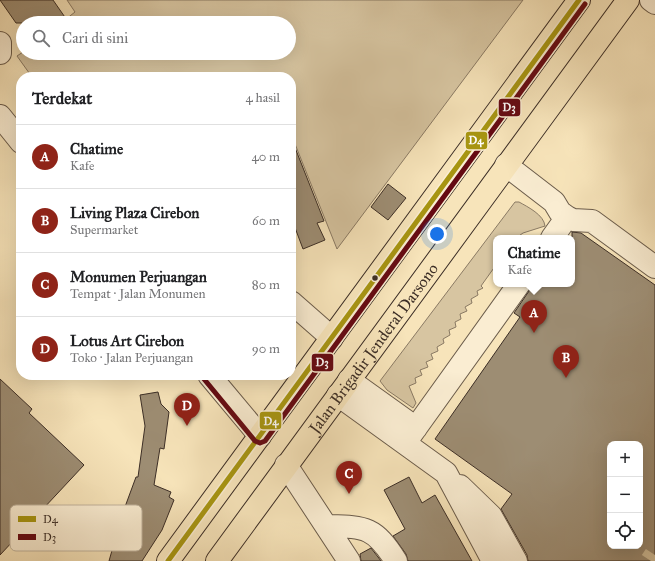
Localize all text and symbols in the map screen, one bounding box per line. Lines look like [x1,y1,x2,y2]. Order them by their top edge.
search box [16,16,296,60]
icon: search [30,27,52,49]
text: Cari di sini [62,29,128,47]
text: Terdekat [32,88,92,109]
text: 4 hasil [245,90,280,106]
line badge: D3 [498,98,521,117]
text: D3 [502,101,516,115]
line badge: D4 [465,131,488,150]
text: D4 [469,134,484,148]
text: Chatime [70,140,123,158]
text: A [41,149,49,165]
text: 40 m [251,149,280,165]
text: Kafe [70,158,94,174]
text: Living Plaza Cirebon [70,204,199,222]
text: B [41,213,49,229]
text: 60 m [252,213,280,229]
text: Supermarket [70,222,138,238]
your location [427,224,447,244]
popup [493,235,575,287]
text: Chatime [507,244,561,262]
street label: Jalan Brigadir Jenderal Darsono [303,259,442,439]
text: Kafe [507,262,532,278]
text: Monumen Perjuangan [70,268,207,286]
unlabelled marker [370,273,380,283]
text: C [41,277,49,293]
text: 80 m [252,277,280,293]
text: Tempat · Jalan Monumen [70,286,206,302]
pin: A [521,300,547,333]
text: Lotus Art Cirebon [70,332,184,350]
text: D [40,341,50,357]
text: 90 m [252,341,280,357]
pin: B [553,345,579,378]
text: Toko · Jalan Perjuangan [70,350,193,366]
line badge: D3 [311,353,334,372]
text: D3 [315,356,329,370]
pin: D [174,393,200,426]
line badge: D4 [259,411,282,430]
text: D4 [264,415,279,429]
map controls [607,441,643,549]
button: + [607,441,643,477]
pin: C [336,461,362,494]
button: − [607,477,643,513]
legend [10,505,142,551]
text: D4 [43,513,59,526]
button: locate [607,513,643,549]
text: D3 [43,531,56,544]

